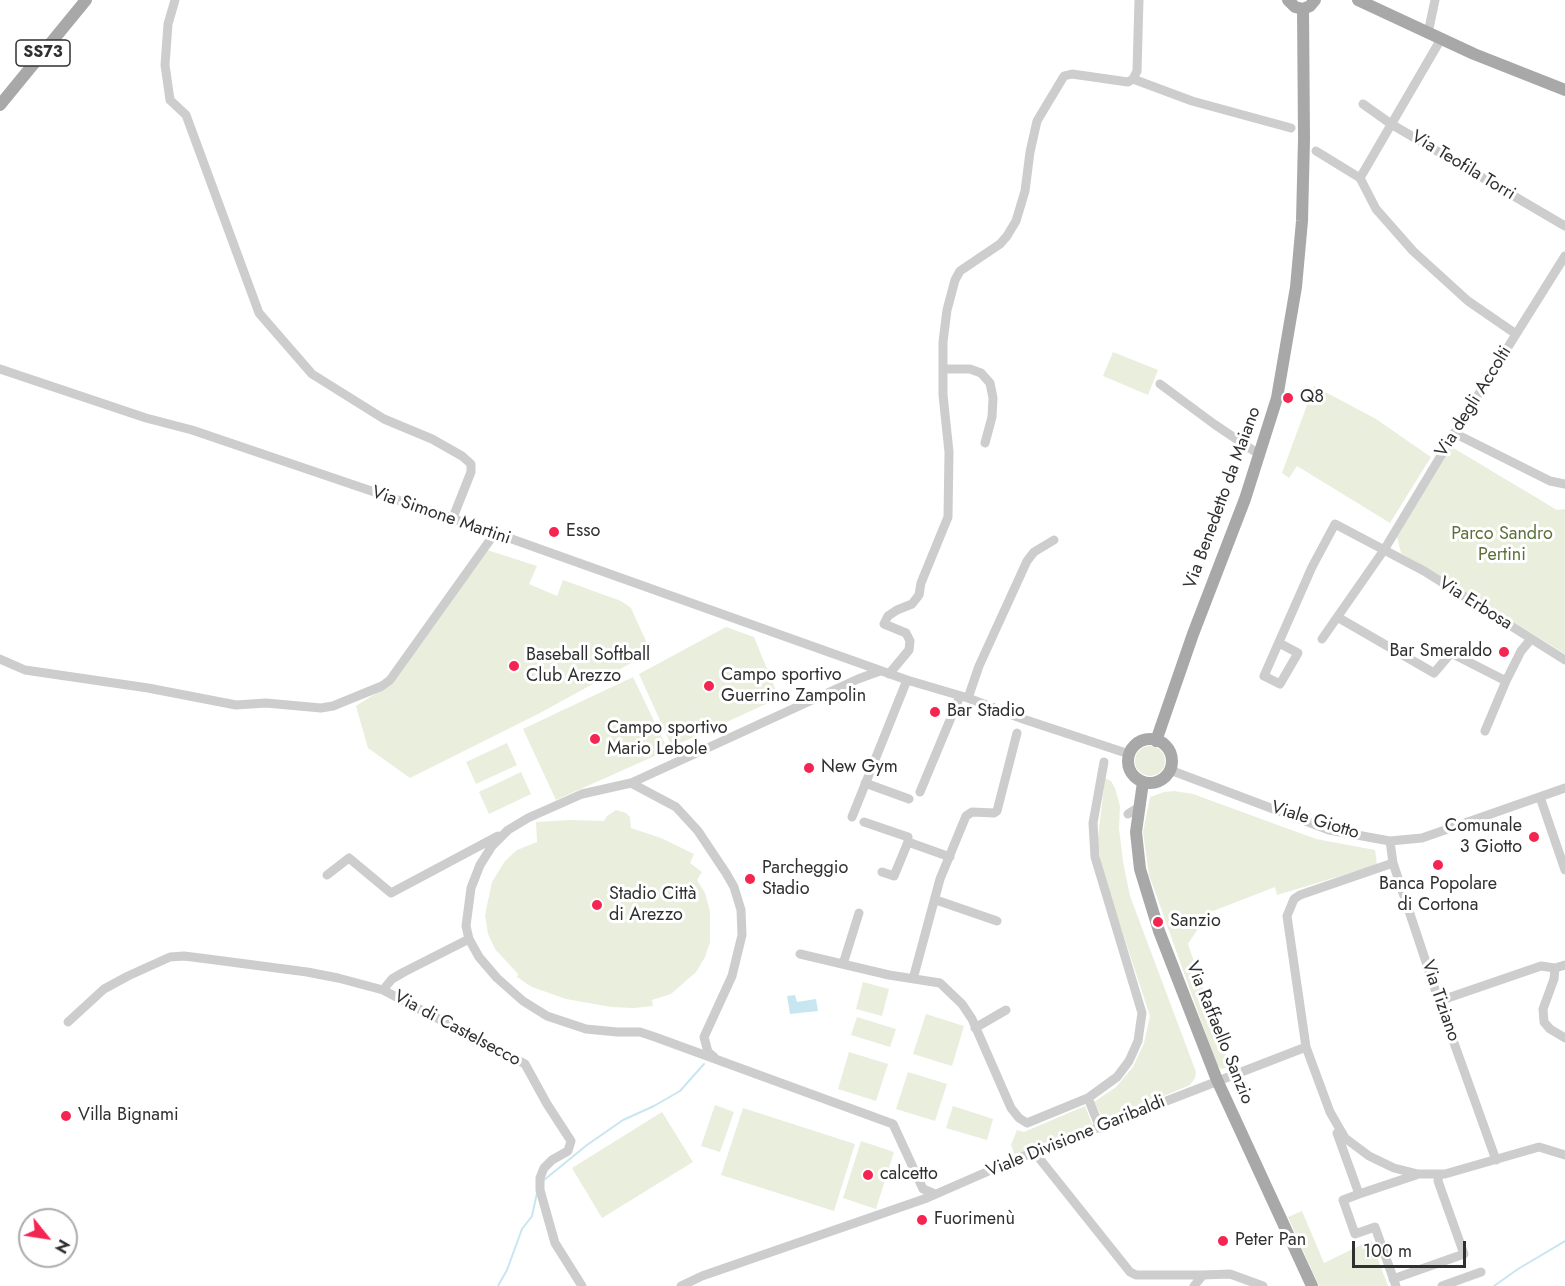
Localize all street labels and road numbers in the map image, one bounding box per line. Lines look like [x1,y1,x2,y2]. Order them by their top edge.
road number: SS73 [16,40,70,66]
street label: Via Teofila Torri [1407,126,1519,206]
street label: Via degli Accolti [1431,343,1517,461]
street label: Via Benedetto da Maiano [1180,404,1266,592]
street label: Via Simone Martini [369,482,513,550]
street label: Via Erbosa [1434,573,1516,635]
street label: Viale Giotto [1268,797,1362,845]
street label: Via Tiziano [1416,958,1464,1044]
street label: Via Raffaello Sanzio [1181,959,1257,1107]
street label: Via di Castelsecco [390,986,524,1072]
street label: Viale Divisione Garibaldi [983,1091,1169,1183]

